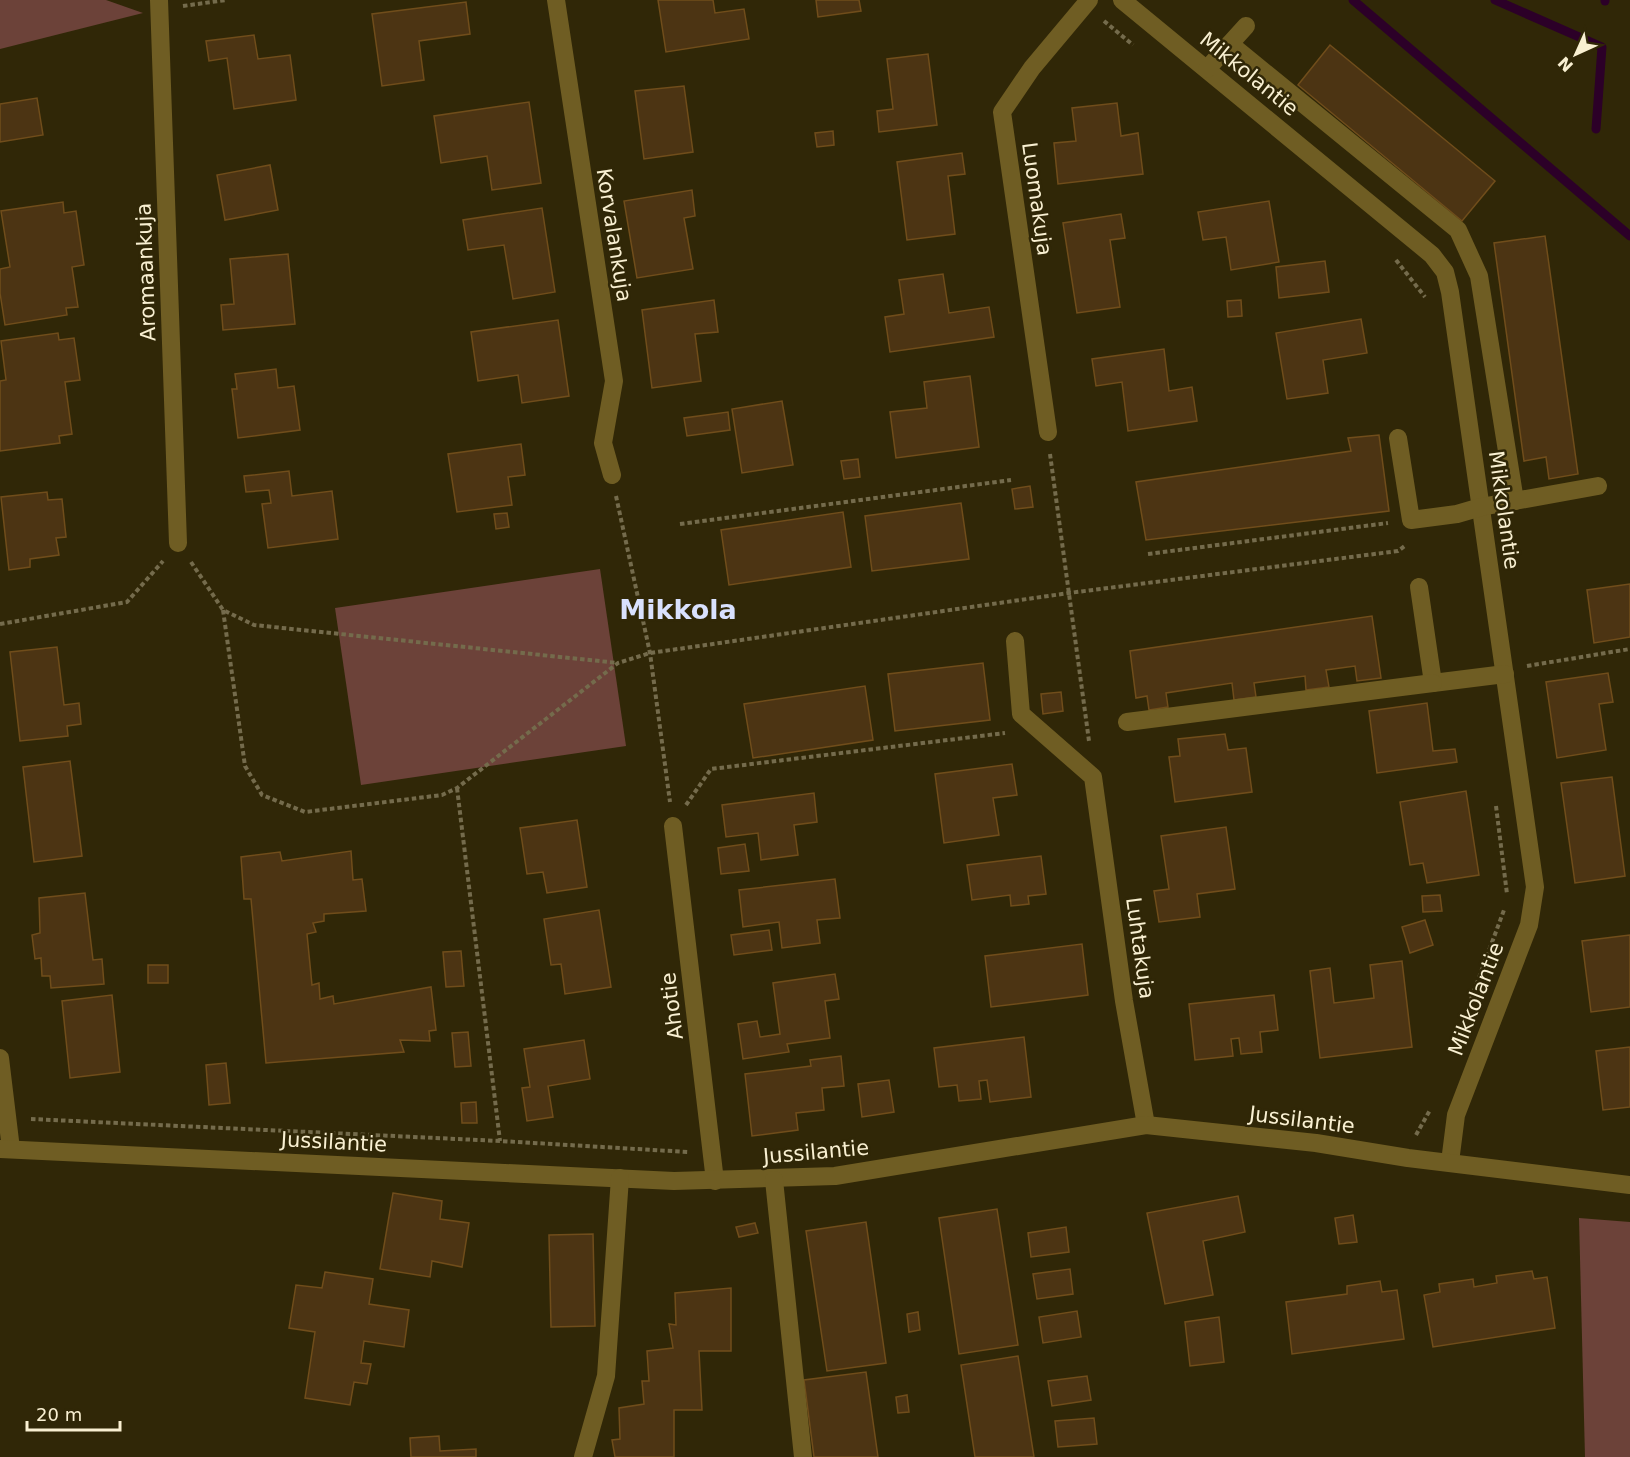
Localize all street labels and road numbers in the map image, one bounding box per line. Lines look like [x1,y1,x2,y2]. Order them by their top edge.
street label: Mikkolantie [1195,27,1303,121]
street label: Luomakuja [1017,141,1057,257]
street label: Korvalankuja [592,166,636,304]
street label: Aromaankuja [132,202,160,342]
street label: Mikkolantie [1484,449,1524,571]
street label: Luhtakuja [1121,896,1159,1000]
street label: Mikkolantie [1443,939,1509,1059]
street label: Ahotie [656,971,688,1041]
street label: Jussilantie [1246,1101,1356,1138]
street label: Jussilantie [278,1127,388,1157]
street label: Jussilantie [760,1135,870,1169]

